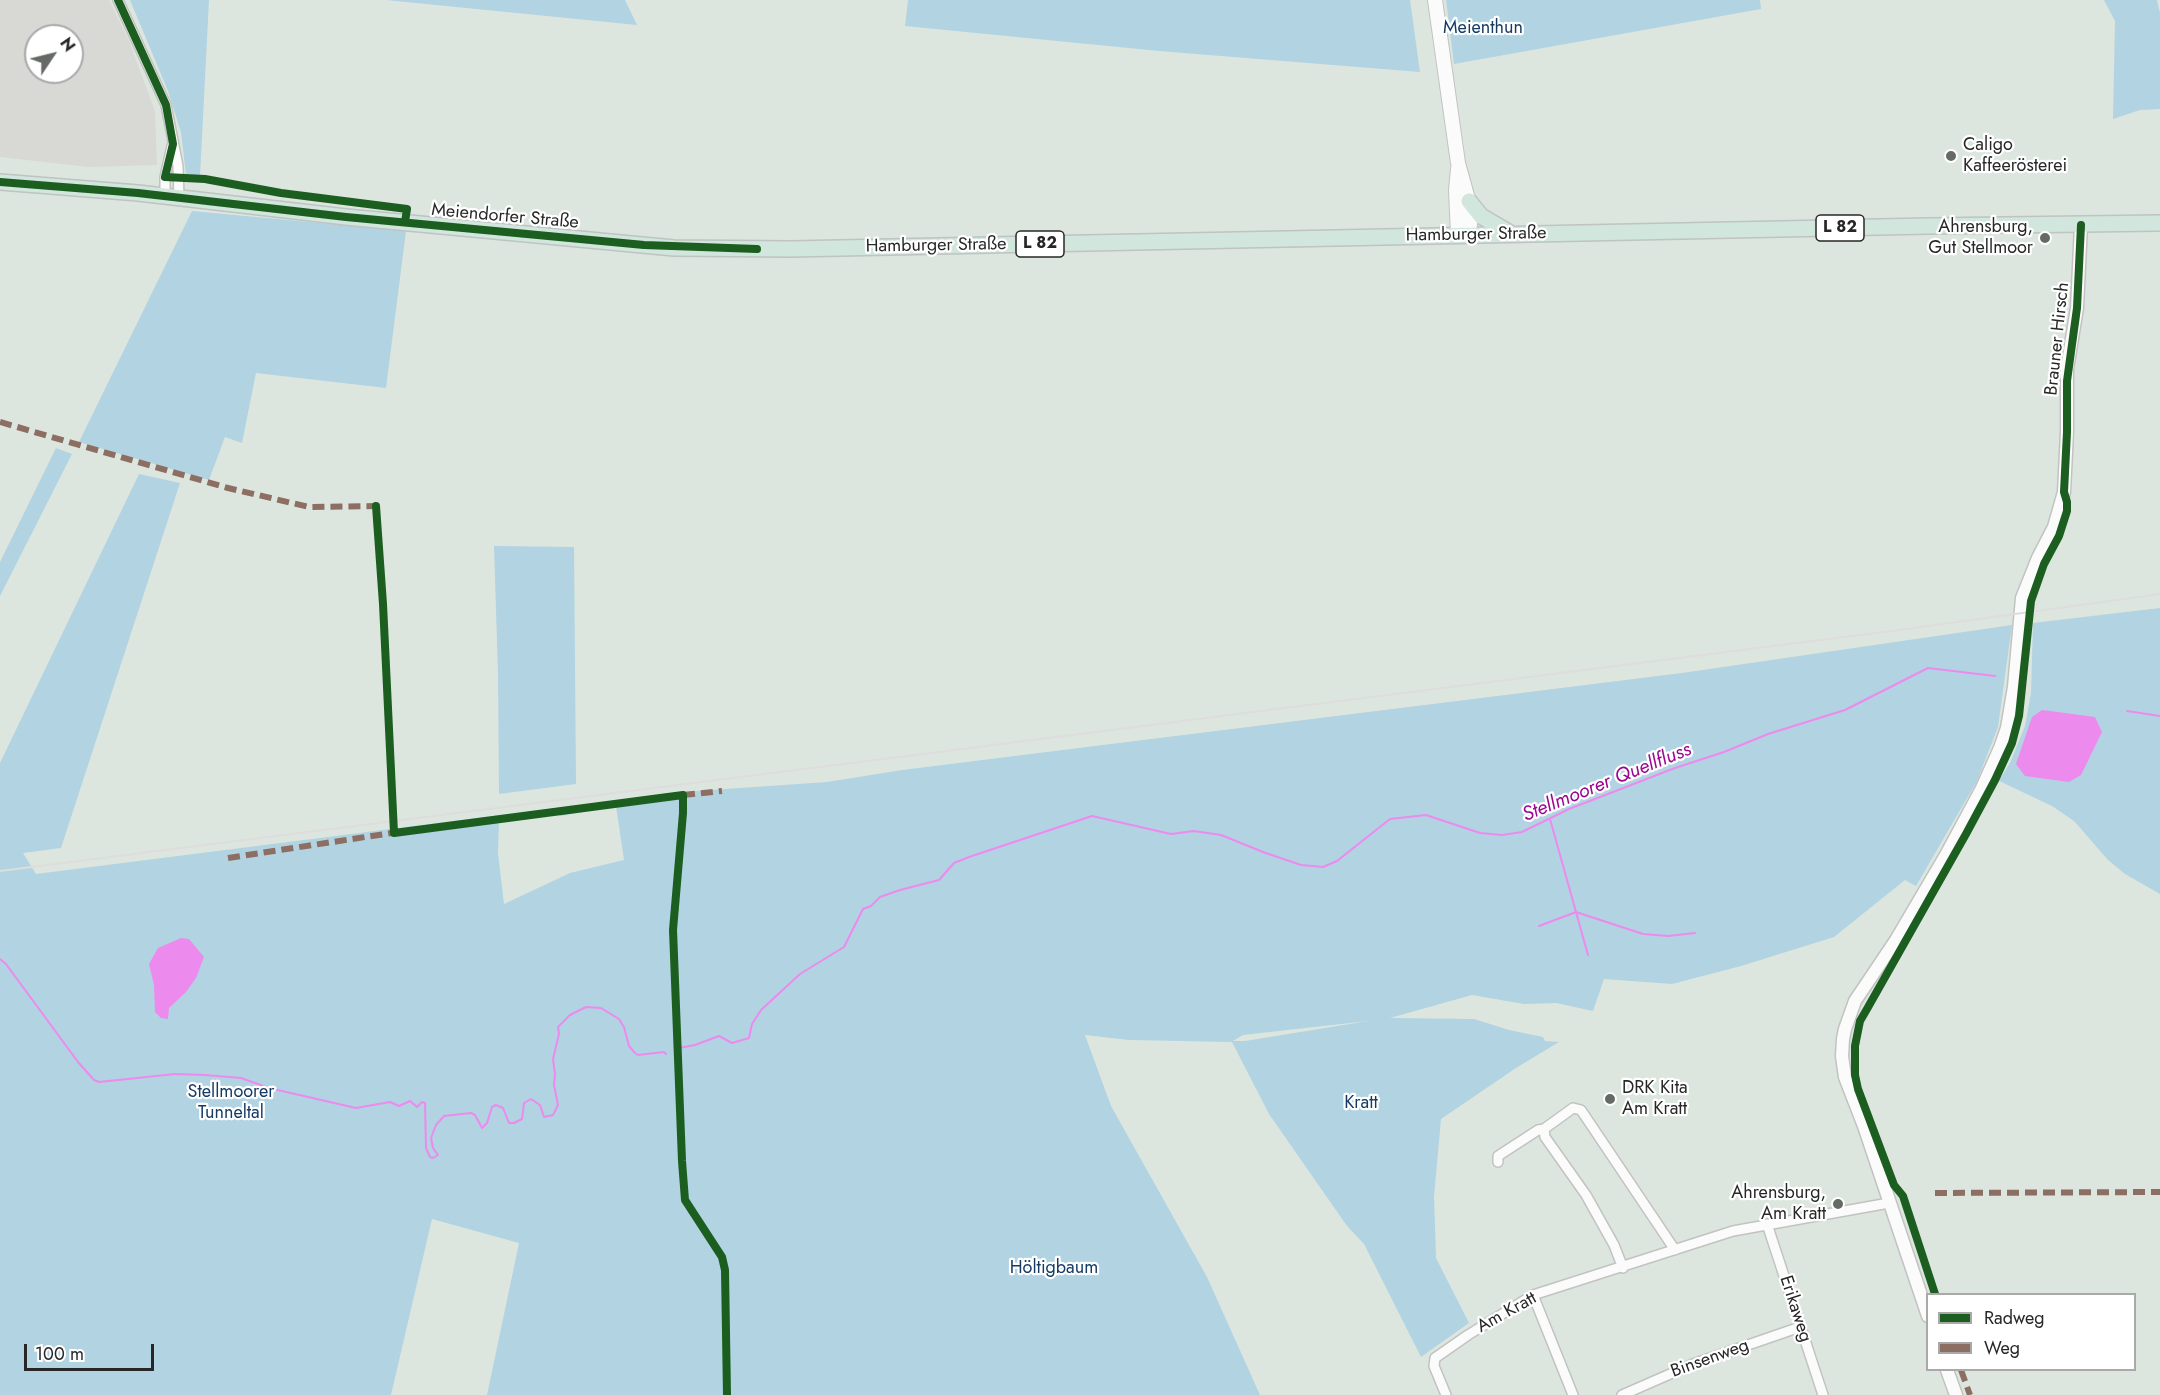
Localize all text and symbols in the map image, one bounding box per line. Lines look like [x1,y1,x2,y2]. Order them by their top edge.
park label: Meienthun [1443,18,1523,40]
north arrow [24,24,84,84]
text: N [54,33,81,56]
place label: Caligo Kaffeerösterei [1963,135,2067,178]
marker: Caligo Kaffeerösterei [1944,149,1958,163]
street label: Meiendorfer Straße [430,200,580,234]
road number: L 82 [1816,215,1864,241]
place label: Ahrensburg, Gut Stellmoor [1928,217,2033,260]
street label: Hamburger Straße [1405,223,1547,247]
road number: L 82 [1016,231,1064,257]
marker: Ahrensburg, Gut Stellmoor [2038,231,2052,245]
street label: Hamburger Straße [865,234,1007,258]
street label: Brauner Hirsch [2041,281,2075,397]
water label: Stellmoorer Quellfluss [1519,738,1695,828]
place label: DRK Kita Am Kratt [1622,1078,1688,1120]
park label: Stellmoorer Tunneltal [188,1082,274,1124]
marker: DRK Kita Am Kratt [1603,1092,1617,1106]
park label: Kratt [1344,1093,1378,1115]
place label: Ahrensburg, Am Kratt [1731,1183,1826,1226]
marker: Ahrensburg, Am Kratt [1831,1197,1845,1211]
park label: Höltigbaum [1010,1258,1098,1280]
street label: Erikaweg [1774,1273,1816,1345]
street label: Am Kratt [1473,1288,1541,1338]
legend [1926,1293,2136,1371]
text: Radweg [1984,1305,2045,1331]
scale bar [27,1332,158,1370]
street label: Binsenweg [1668,1335,1752,1383]
text: Weg [1984,1335,2020,1361]
text: 100 m [35,1341,84,1367]

